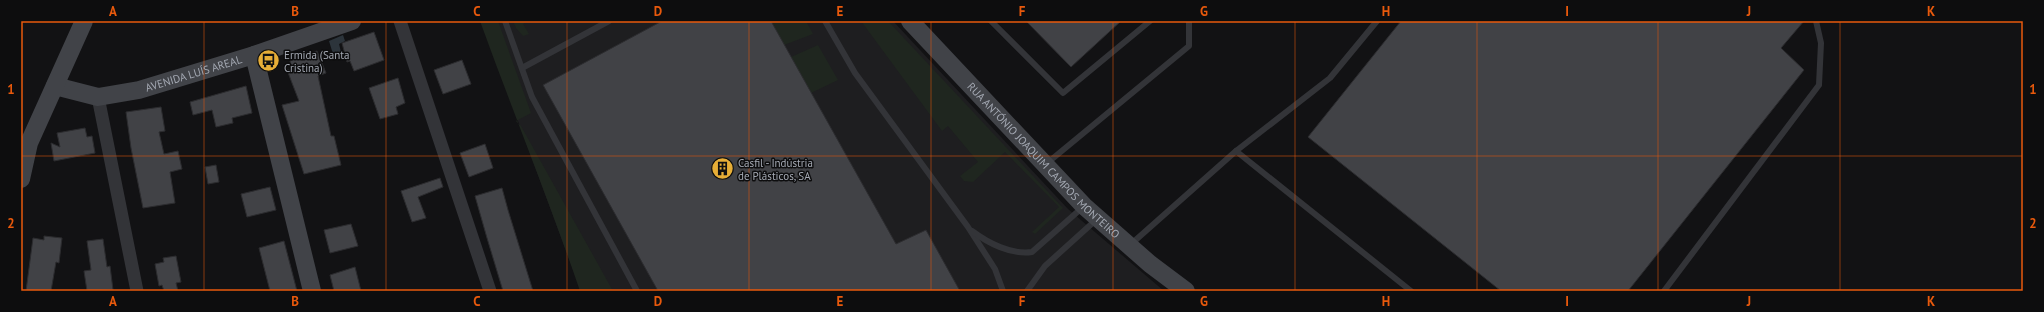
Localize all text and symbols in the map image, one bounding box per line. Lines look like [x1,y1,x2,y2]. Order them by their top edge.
text: A [109,3,117,20]
text: B [291,3,299,20]
text: C [473,3,481,20]
text: D [654,3,662,20]
text: E [837,3,844,20]
text: F [1019,3,1026,20]
text: G [1200,3,1208,20]
text: H [1382,3,1390,20]
text: I [1565,3,1569,20]
text: J [1746,3,1751,20]
text: K [1927,3,1935,20]
bus stop icon: Ermida (Santa Cristina) [255,48,281,74]
place label: Ermida (Santa Cristina) [284,48,349,75]
street label: AVENIDA LUÍS AREAL [144,52,244,95]
street label: RUA ANTÓNIO JOAQUIM CAMPOS MONTEIRO [964,79,1123,241]
text: 1 [7,81,15,98]
text: 1 [2029,81,2037,98]
building icon: Casfil - Indústria de Plásticos, SA [709,156,735,182]
place label: Casfil - Indústria de Plásticos, SA [738,156,813,183]
text: 2 [7,215,15,232]
text: 2 [2029,215,2037,232]
text: A [109,293,117,310]
text: B [291,293,299,310]
text: C [473,293,481,310]
text: D [654,293,662,310]
text: E [837,293,844,310]
text: F [1019,293,1026,310]
text: G [1200,293,1208,310]
text: H [1382,293,1390,310]
text: I [1565,293,1569,310]
text: J [1746,293,1751,310]
text: K [1927,293,1935,310]

